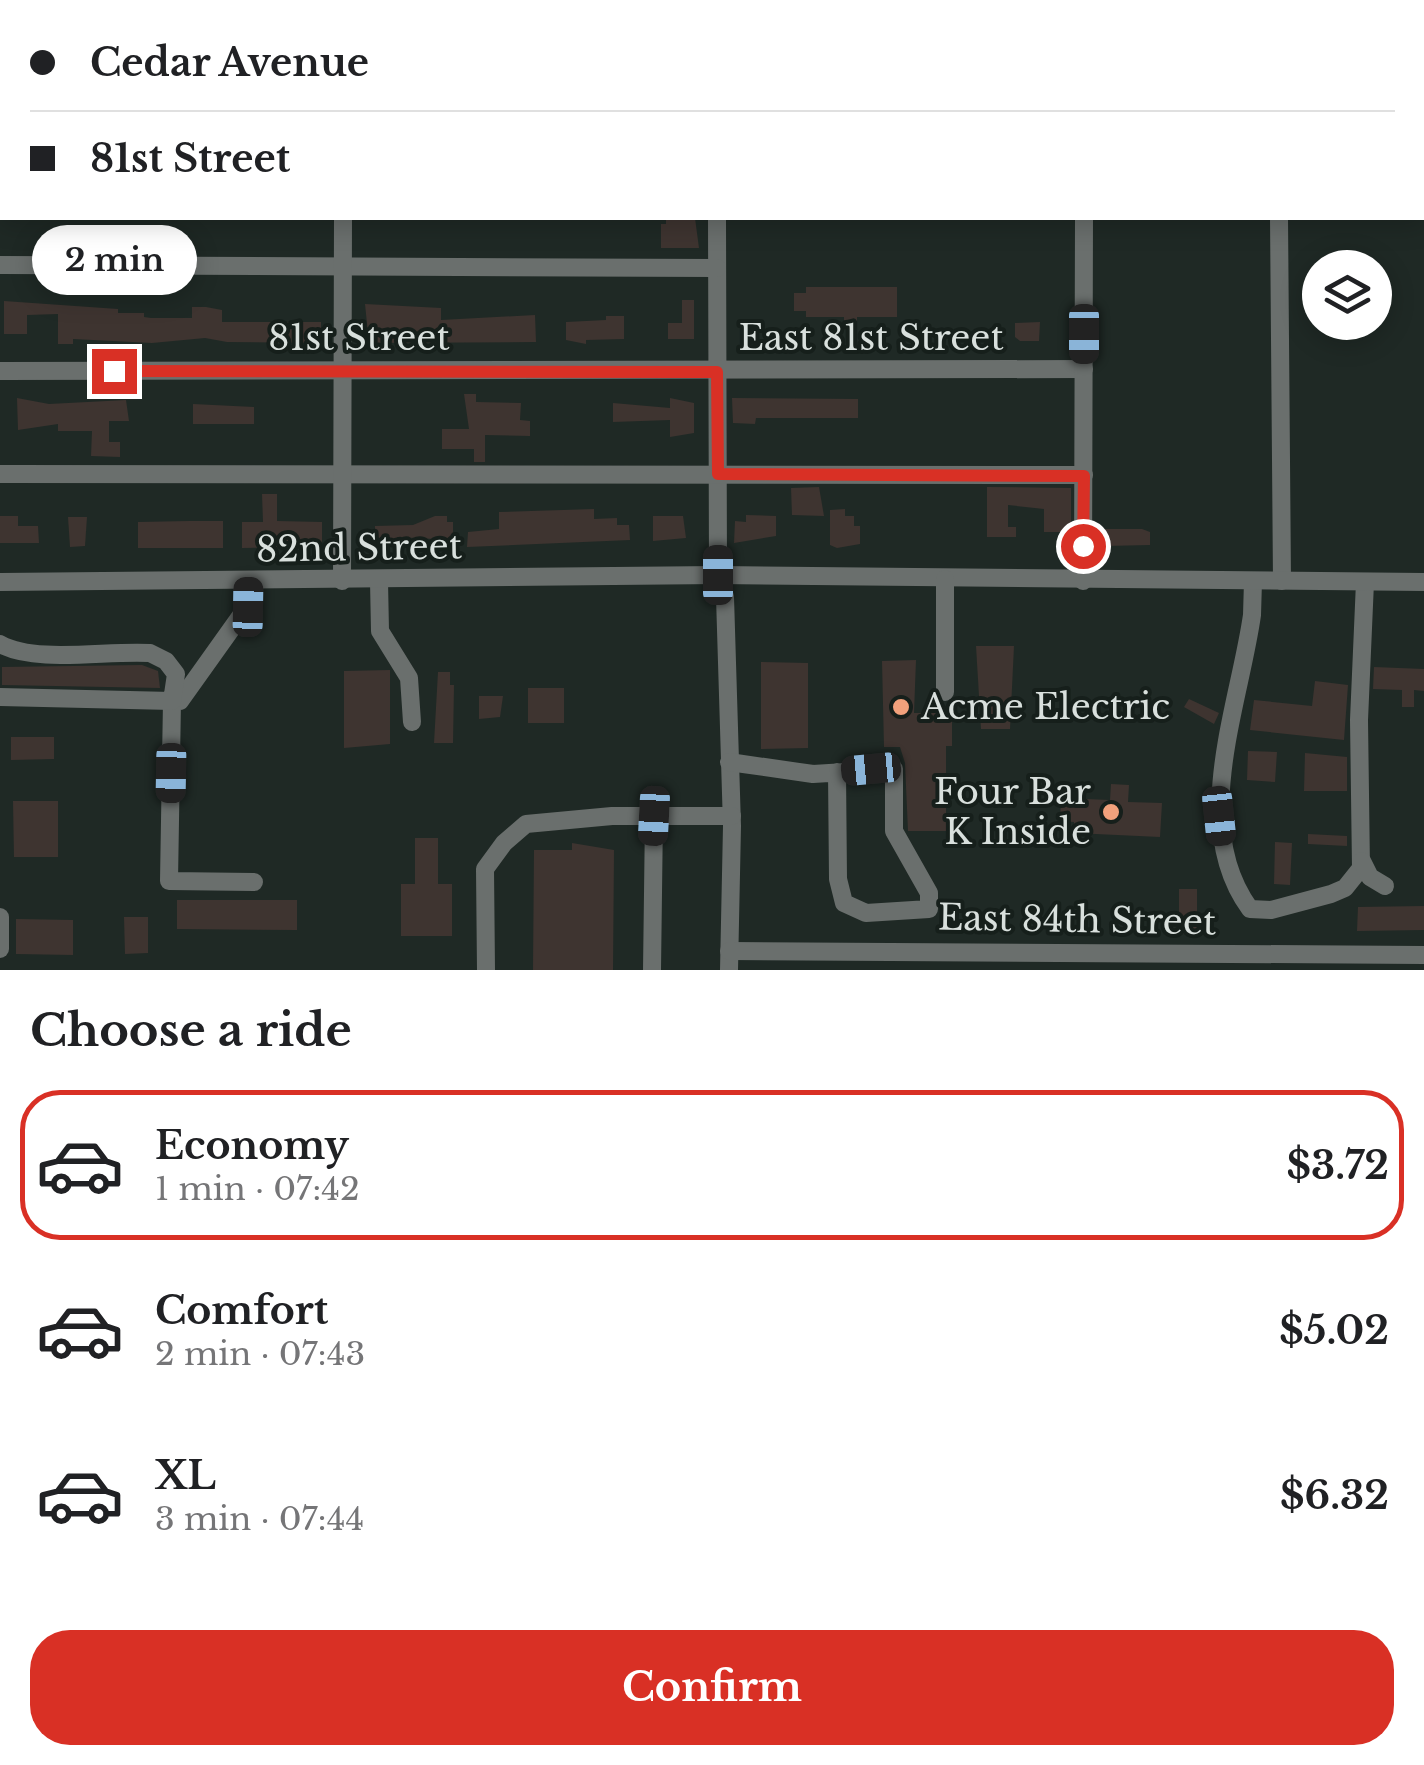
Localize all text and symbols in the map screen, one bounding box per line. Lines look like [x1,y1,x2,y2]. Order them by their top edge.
text: Cedar Avenue [90,39,369,86]
text: 81st Street [90,135,290,182]
callout: 2 min [32,226,196,296]
text: 2 min [65,240,164,280]
map controls [1302,250,1392,340]
button: layers [1302,250,1392,340]
car [1069,304,1099,364]
street label: 81st Street [268,316,450,359]
street label: East 81st Street [738,316,1004,359]
route end [92,349,137,394]
street label: 82nd Street [256,524,462,571]
route start [1061,524,1106,569]
car [703,545,733,605]
car [232,577,264,637]
place label: Acme Electric [920,685,1170,728]
marker: Acme Electric [890,696,912,718]
car [155,743,187,803]
car [840,751,902,787]
place label: Four Bar K Inside [934,770,1091,853]
car [637,785,671,847]
car [1201,785,1237,847]
marker: Four Bar K Inside [1100,801,1122,823]
street label: East 84th Street [938,896,1217,943]
text: Choose a ride [30,1002,352,1058]
icon: car [35,1120,125,1210]
text: Economy [155,1122,349,1169]
text: $3.72 [1287,1142,1389,1189]
text: 1 min · 07:42 [155,1169,360,1209]
icon: car [35,1285,125,1375]
text: Comfort [155,1287,328,1334]
text: $5.02 [1279,1307,1389,1354]
text: 2 min · 07:43 [155,1334,365,1374]
icon: car [35,1450,125,1540]
text: XL [155,1452,216,1499]
text: $6.32 [1280,1472,1389,1519]
text: 3 min · 07:44 [155,1499,364,1539]
button: Confirm [30,1630,1394,1745]

